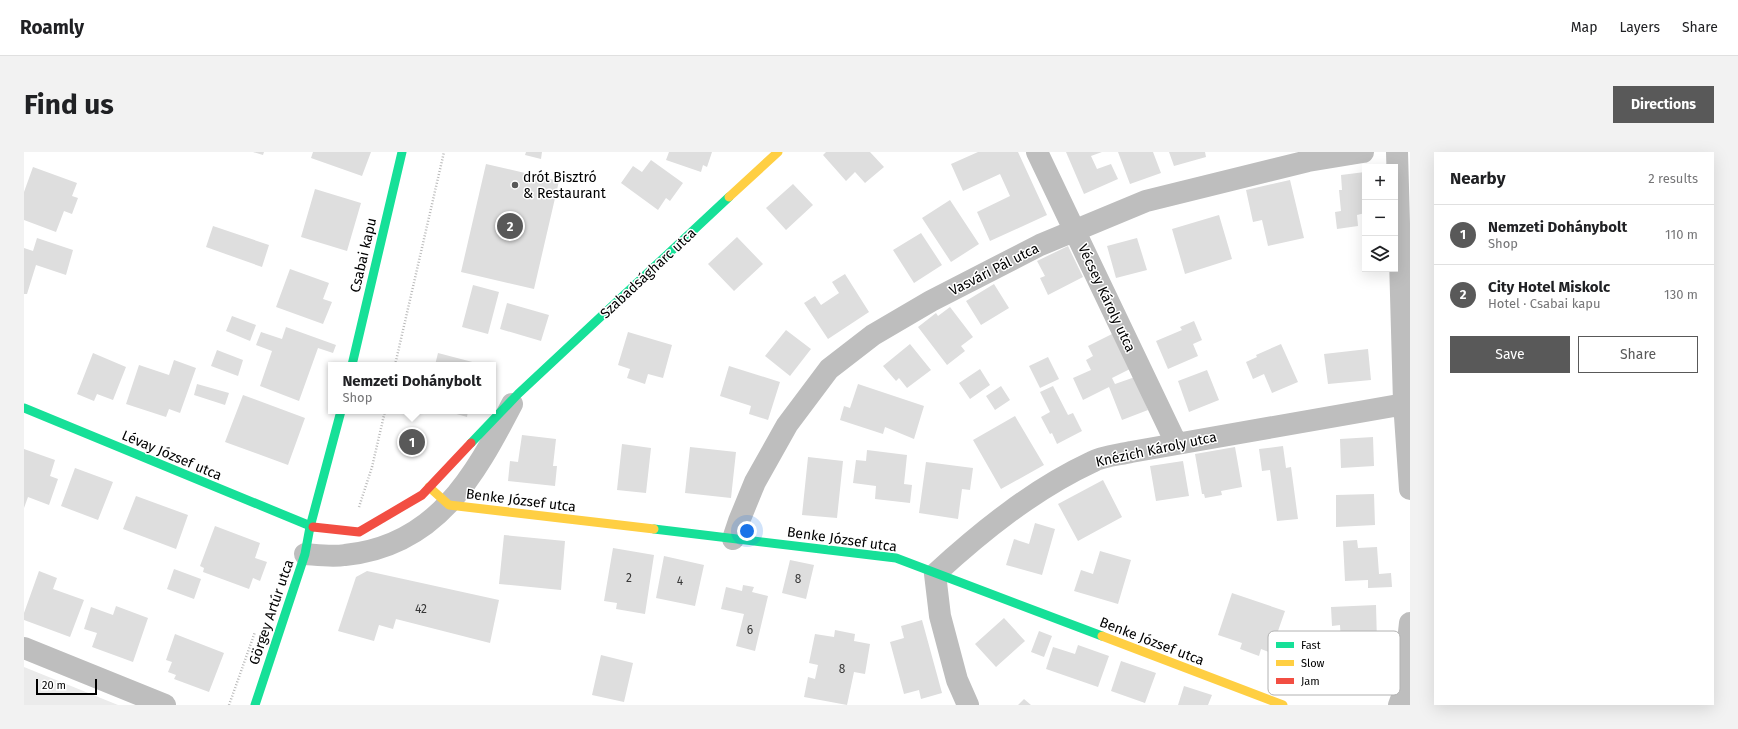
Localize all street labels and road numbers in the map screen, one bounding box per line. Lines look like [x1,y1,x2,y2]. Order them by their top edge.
street label: Csabai kapu [347,216,380,294]
street label: Szabadságharc utca [597,225,700,322]
street label: Vasvári Pál utca [947,240,1042,299]
street label: Vécsey Károly utca [1074,242,1139,355]
street label: Lévay József utca [119,427,224,484]
street label: Knézich Károly utca [1094,428,1218,471]
street label: Benke József utca [465,485,577,516]
street label: Benke József utca [786,523,898,556]
street label: Görgey Artúr utca [245,557,297,667]
street label: Benke József utca [1097,614,1207,669]

